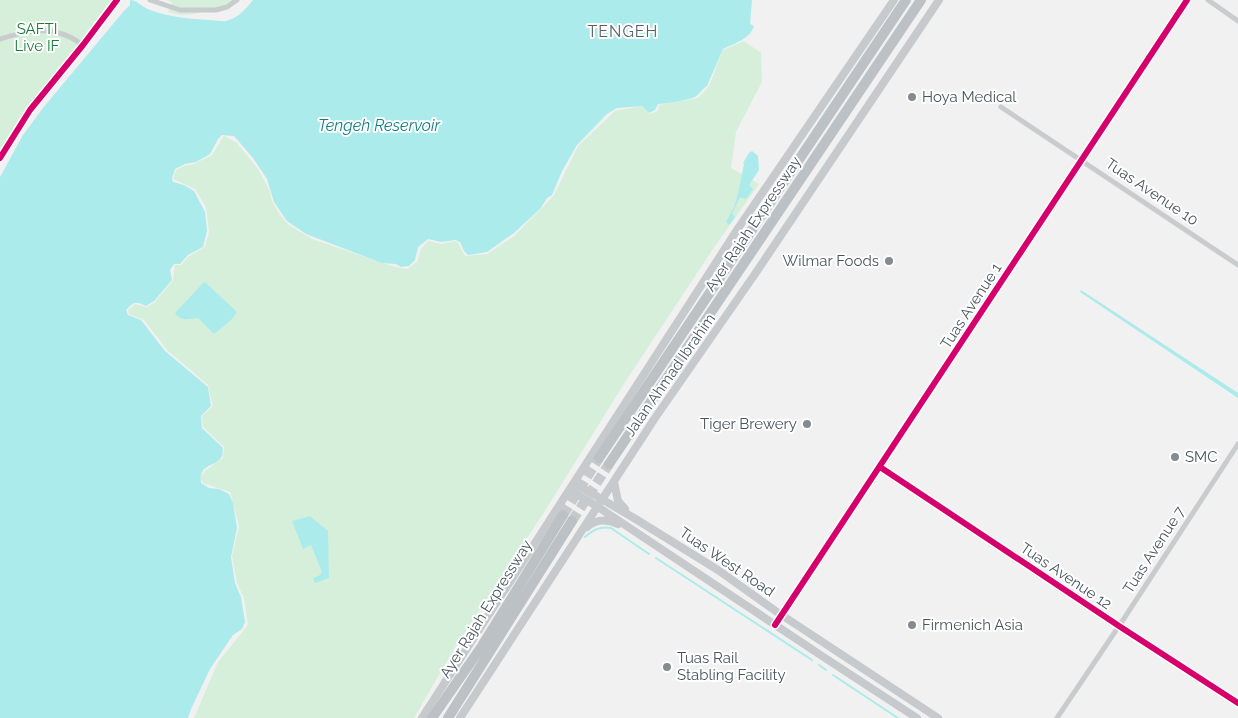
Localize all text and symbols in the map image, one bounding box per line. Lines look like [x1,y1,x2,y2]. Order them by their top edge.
park label: SAFTI Live IF [15,20,60,55]
district label: TENGEH [588,22,658,41]
place label: Hoya Medical [922,88,1017,106]
marker: Hoya Medical [906,91,918,103]
water label: Tengeh Reservoir [318,116,440,135]
street label: Ayer Rajah Expressway [701,153,805,295]
street label: Tuas Avenue 10 [1102,154,1202,230]
place label: Wilmar Foods [782,252,879,270]
marker: Wilmar Foods [883,255,895,267]
street label: Tuas Avenue 1 [937,259,1006,352]
street label: Jalan Ahmad Ibrahim [621,310,719,440]
place label: Tiger Brewery [700,415,797,433]
marker: Tiger Brewery [801,418,813,430]
place label: SMC [1185,448,1218,466]
marker: SMC [1169,451,1181,463]
street label: Tuas Avenue 7 [1119,503,1189,597]
street label: Tuas West Road [676,523,778,601]
street label: Ayer Rajah Expressway [436,537,536,681]
street label: Tuas Avenue 12 [1017,539,1115,613]
place label: Firmenich Asia [922,616,1023,634]
marker: Firmenich Asia [906,619,918,631]
place label: Tuas Rail Stabling Facility [677,649,786,684]
marker: Tuas Rail Stabling Facility [661,661,673,673]

